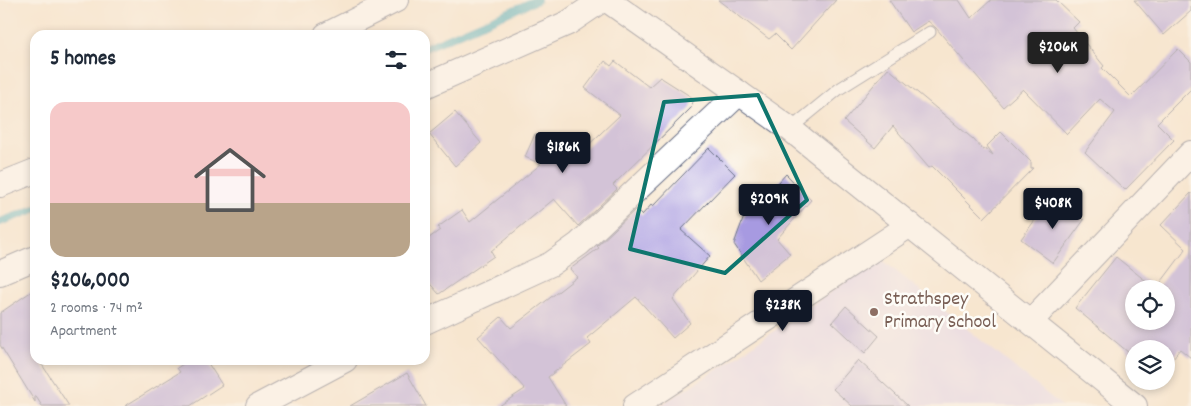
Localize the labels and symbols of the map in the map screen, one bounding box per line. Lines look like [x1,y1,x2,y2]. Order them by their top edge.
pin: $206K [1023,32,1093,74]
pin: $186K [528,132,598,174]
pin: $209K [734,184,804,226]
pin: $408K [1018,188,1088,230]
place label: Strathspey Primary School [884,286,996,337]
pin: $238K [748,290,818,332]
marker: Strathspey Primary School [868,306,880,318]

